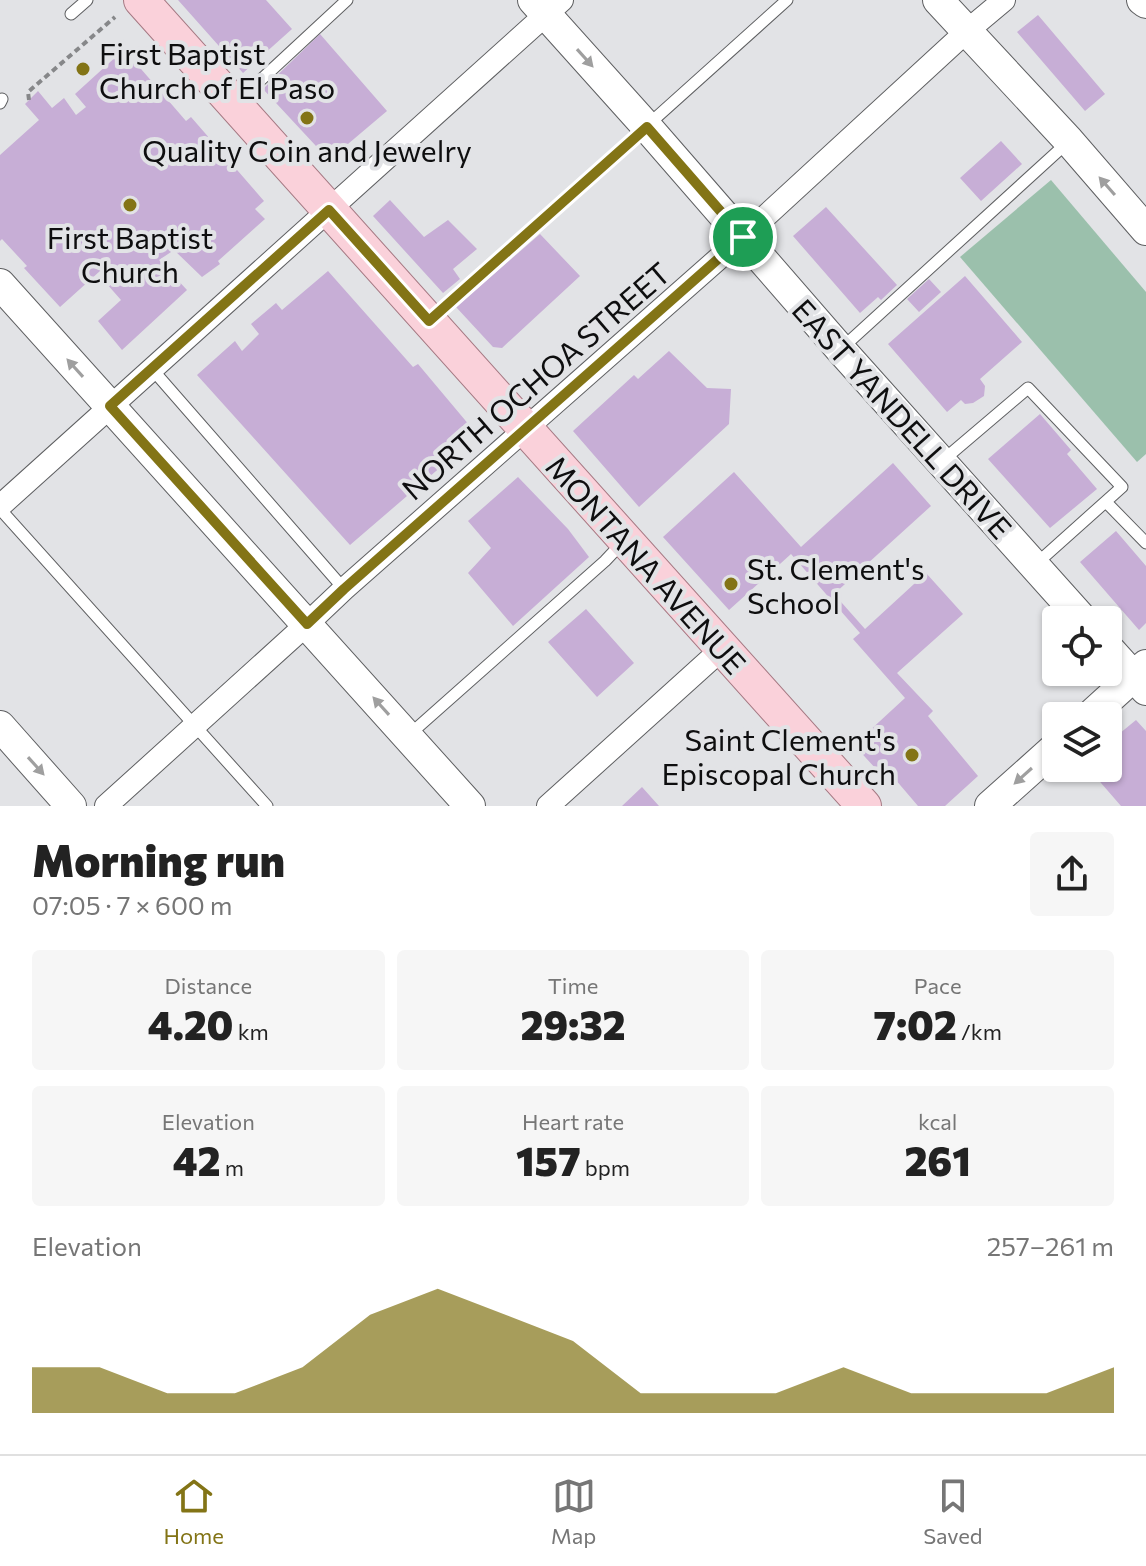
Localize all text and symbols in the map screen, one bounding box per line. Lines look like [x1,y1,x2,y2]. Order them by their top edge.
place label: First Baptist Church of El Paso [99,34,335,105]
one-way arrow [576,48,594,68]
marker: First Baptist Church of El Paso [74,60,92,78]
marker: Quality Coin and Jewelry [298,109,316,127]
place label: Quality Coin and Jewelry [142,131,472,168]
one-way arrow [1099,176,1117,195]
marker: First Baptist Church [121,196,139,214]
pin [709,203,777,271]
icon: arrive [721,215,765,259]
place label: First Baptist Church [47,218,213,289]
street label: NORTH OCHOA STREET [393,253,677,507]
street label: EAST YANDELL DRIVE [786,290,1020,546]
one-way arrow [67,358,84,378]
street label: MONTANA AVENUE [539,447,755,681]
place label: St. Clement's School [747,549,925,620]
marker: St. Clement's School [722,575,740,593]
map controls [1042,606,1122,782]
button: locate [1042,606,1122,686]
one-way arrow [372,697,390,716]
button: layers [1042,702,1122,782]
place label: Saint Clement's Episcopal Church [662,720,896,791]
marker: Saint Clement's Episcopal Church [903,746,921,764]
one-way arrow [26,757,44,776]
one-way arrow [1014,767,1033,785]
text: Morning run [32,832,285,886]
button: share [1030,832,1114,916]
text: 07:05 · 7 × 600 m [32,889,233,920]
text: Distance [165,972,252,999]
text: Time [548,972,598,999]
text: Pace [914,972,962,999]
text: 4.20 [148,999,233,1048]
text: 29:32 [520,999,626,1048]
text: 7:02 [873,999,957,1048]
text: km [233,1018,269,1045]
text: /km [957,1018,1002,1045]
text: Elevation [162,1108,255,1135]
text: Heart rate [522,1108,624,1135]
text: kcal [918,1108,957,1135]
text: 42 [173,1135,221,1184]
text: 157 [516,1135,581,1184]
text: 261 [904,1135,971,1184]
text: m [221,1154,244,1181]
text: bpm [581,1154,630,1181]
text: Elevation [32,1230,142,1261]
text: 257–261 m [987,1230,1114,1261]
tab: Home [163,1474,224,1549]
tab: Map [551,1474,596,1549]
tab: Saved [923,1474,983,1549]

